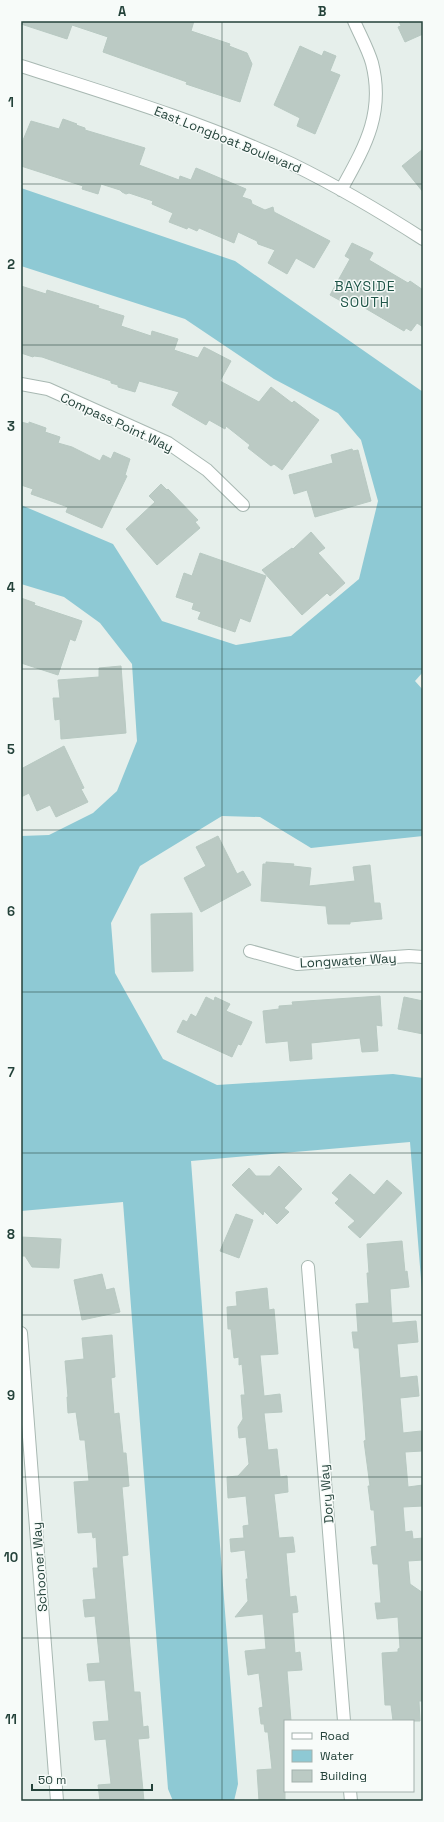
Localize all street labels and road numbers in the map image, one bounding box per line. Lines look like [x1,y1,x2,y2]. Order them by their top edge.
street label: East Longboat Boulevard [152,102,304,177]
street label: Compass Point Way [58,389,176,456]
street label: Longwater Way [299,949,397,972]
street label: Dory Way [315,1464,338,1524]
street label: Schooner Way [28,1521,51,1613]

